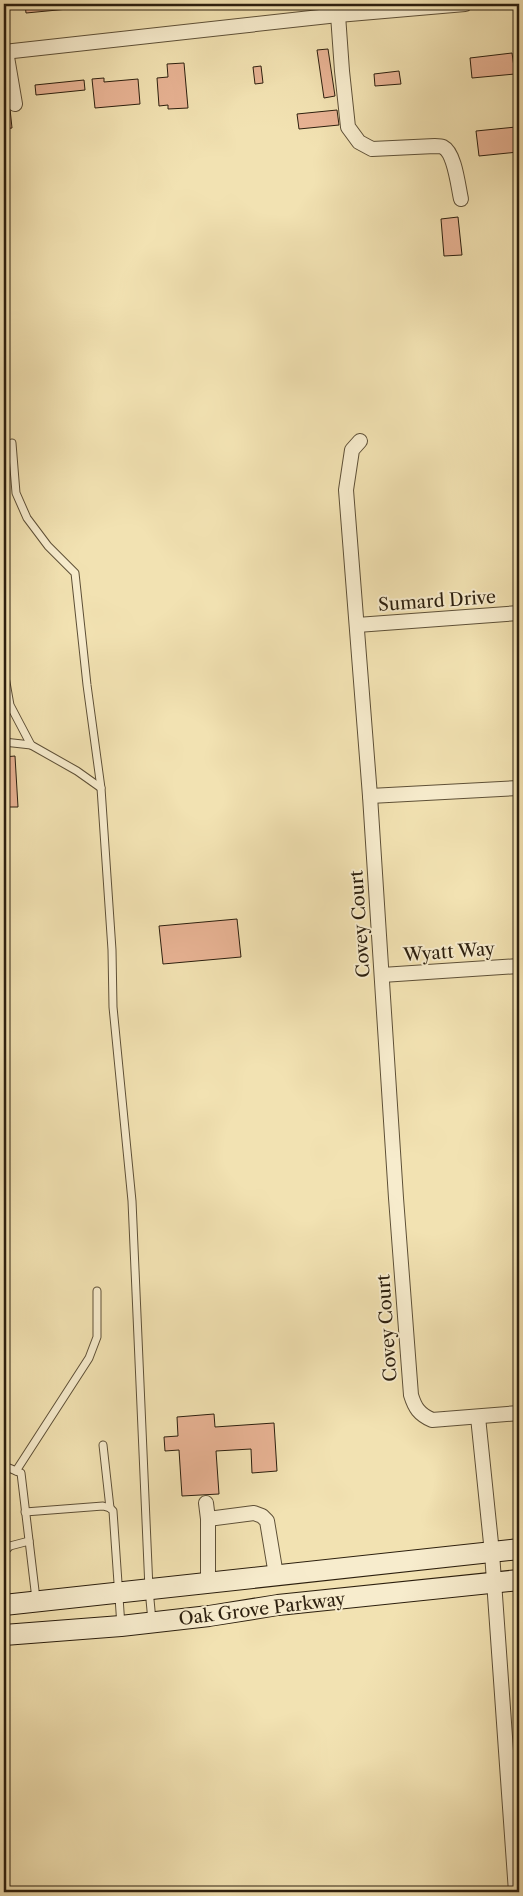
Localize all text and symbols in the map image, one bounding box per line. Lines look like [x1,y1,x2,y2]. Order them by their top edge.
street label: Sumard Drive [377,586,497,616]
street label: Covey Court [345,869,375,978]
street label: Wyatt Way [401,938,497,966]
street label: Covey Court [372,1273,402,1382]
street label: Oak Grove Parkway [177,1588,348,1630]

